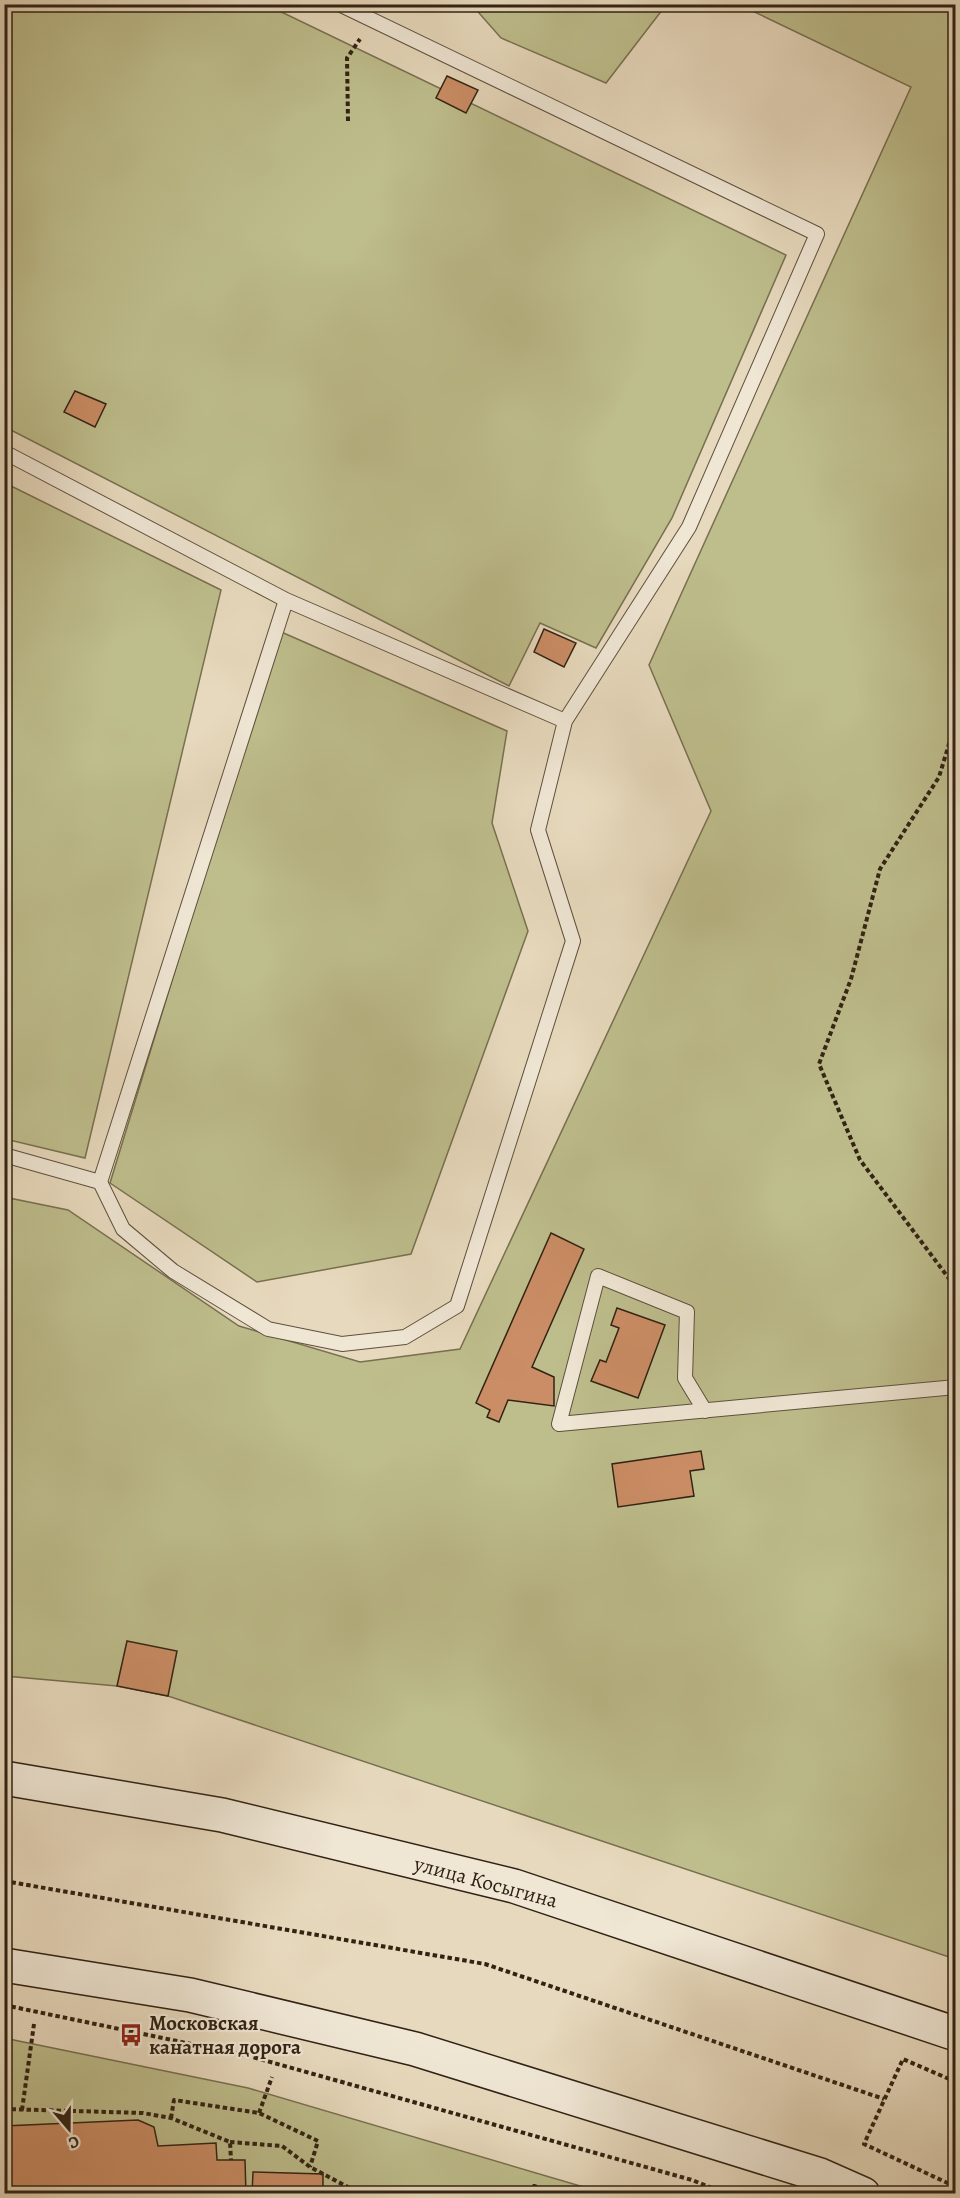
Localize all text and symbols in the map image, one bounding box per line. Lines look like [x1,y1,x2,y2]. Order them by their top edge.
street label: улица Косыгина [410,1849,561,1915]
place label: Московская канатная дорога [149,2009,301,2061]
bus stop icon: Московская канатная дорога [118,2022,144,2048]
north arrow [39,2099,99,2159]
text: С [65,2130,82,2154]

